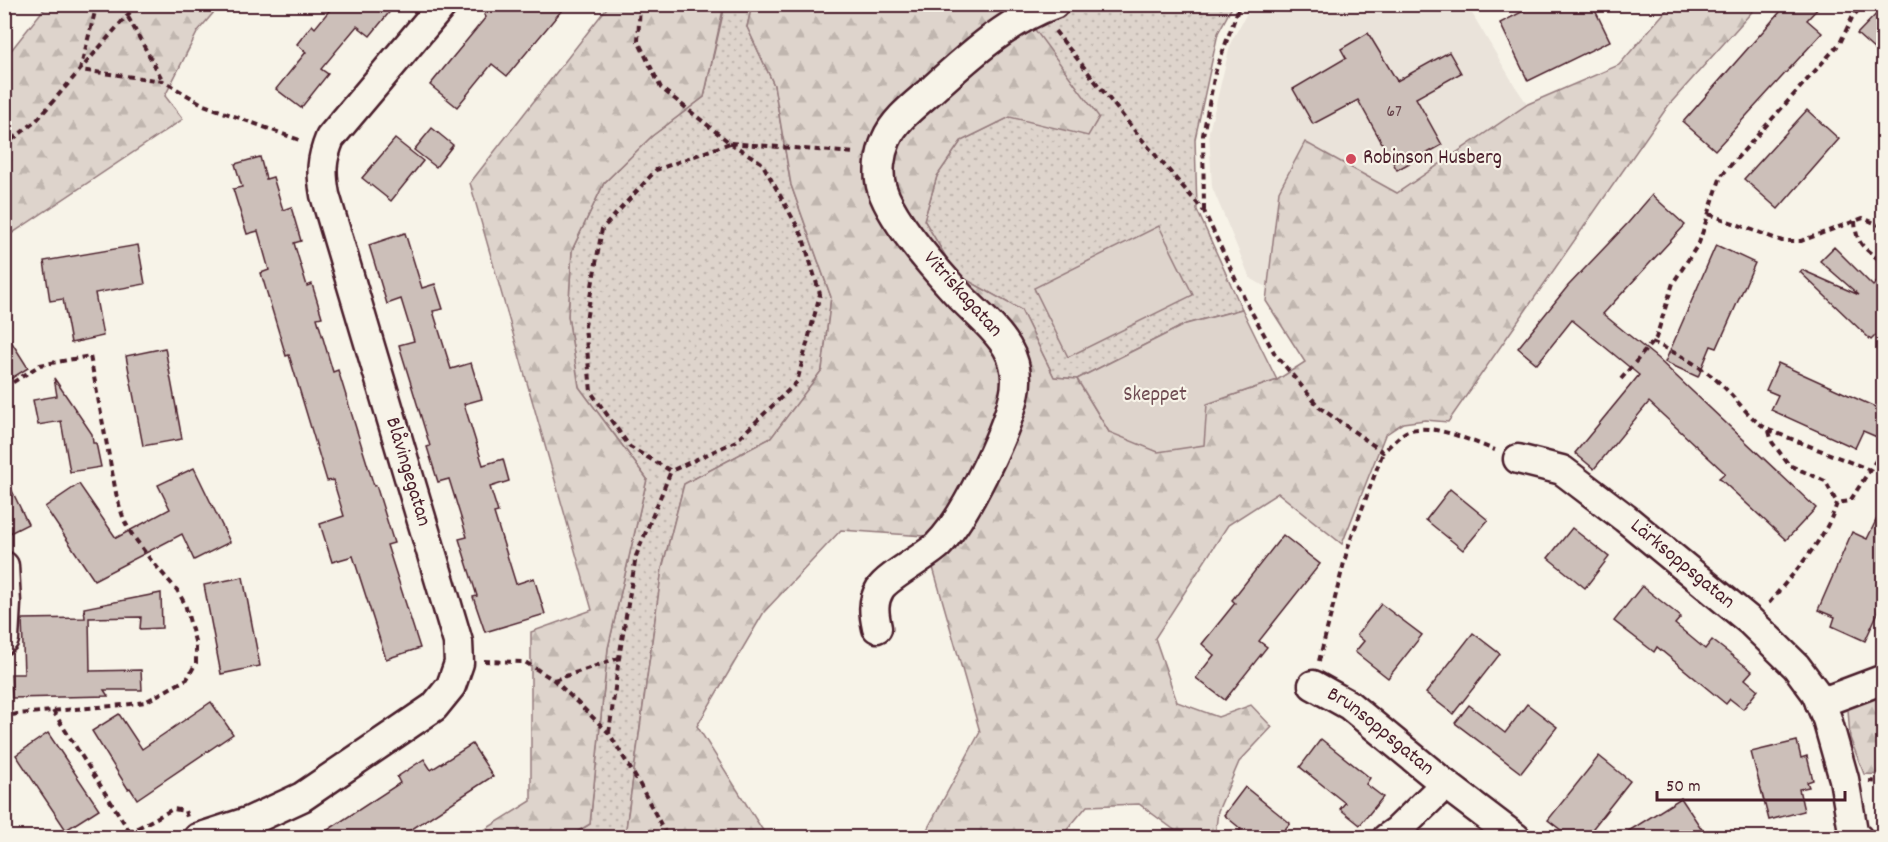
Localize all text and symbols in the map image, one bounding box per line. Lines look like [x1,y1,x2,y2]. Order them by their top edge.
house number: 67 [1386,100,1402,125]
place label: Robinson Husberg [1363,144,1502,174]
marker: Robinson Husberg [1344,152,1358,166]
street label: Vitriskagatan [915,245,1009,345]
park label: Skeppet [1123,381,1187,411]
street label: Blåvingegatan [376,414,438,530]
street label: Lärksoppsgatan [1623,512,1741,617]
street label: Brunsoppsgatan [1321,680,1440,784]
scale bar [1657,764,1844,802]
text: 50 m [1666,775,1701,800]

